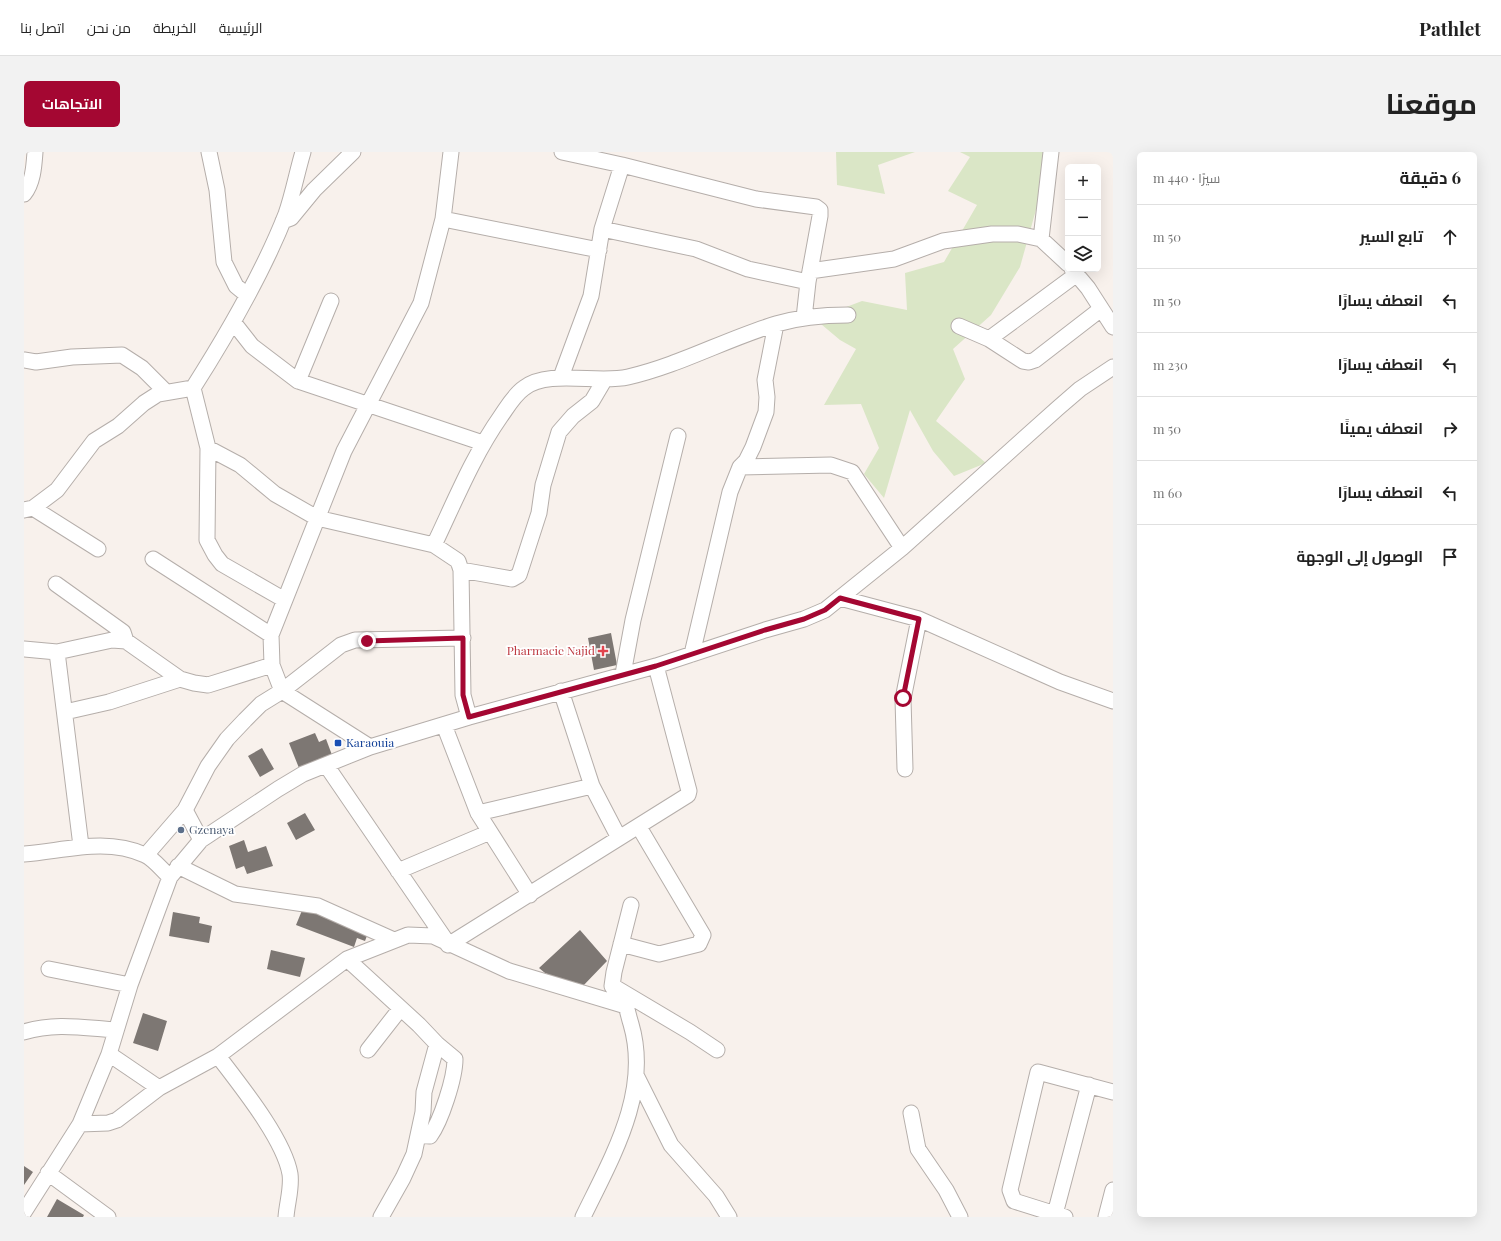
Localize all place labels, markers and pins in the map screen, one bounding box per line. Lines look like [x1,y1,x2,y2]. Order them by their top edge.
place label: Pharmacie Najid [507,642,595,658]
marker: Pharmacie Najid [598,646,608,656]
place label: Karaouia [346,734,394,750]
marker: Karaouia [333,738,343,748]
place label: Gzenaya [189,821,234,837]
marker: Gzenaya [176,825,186,835]

